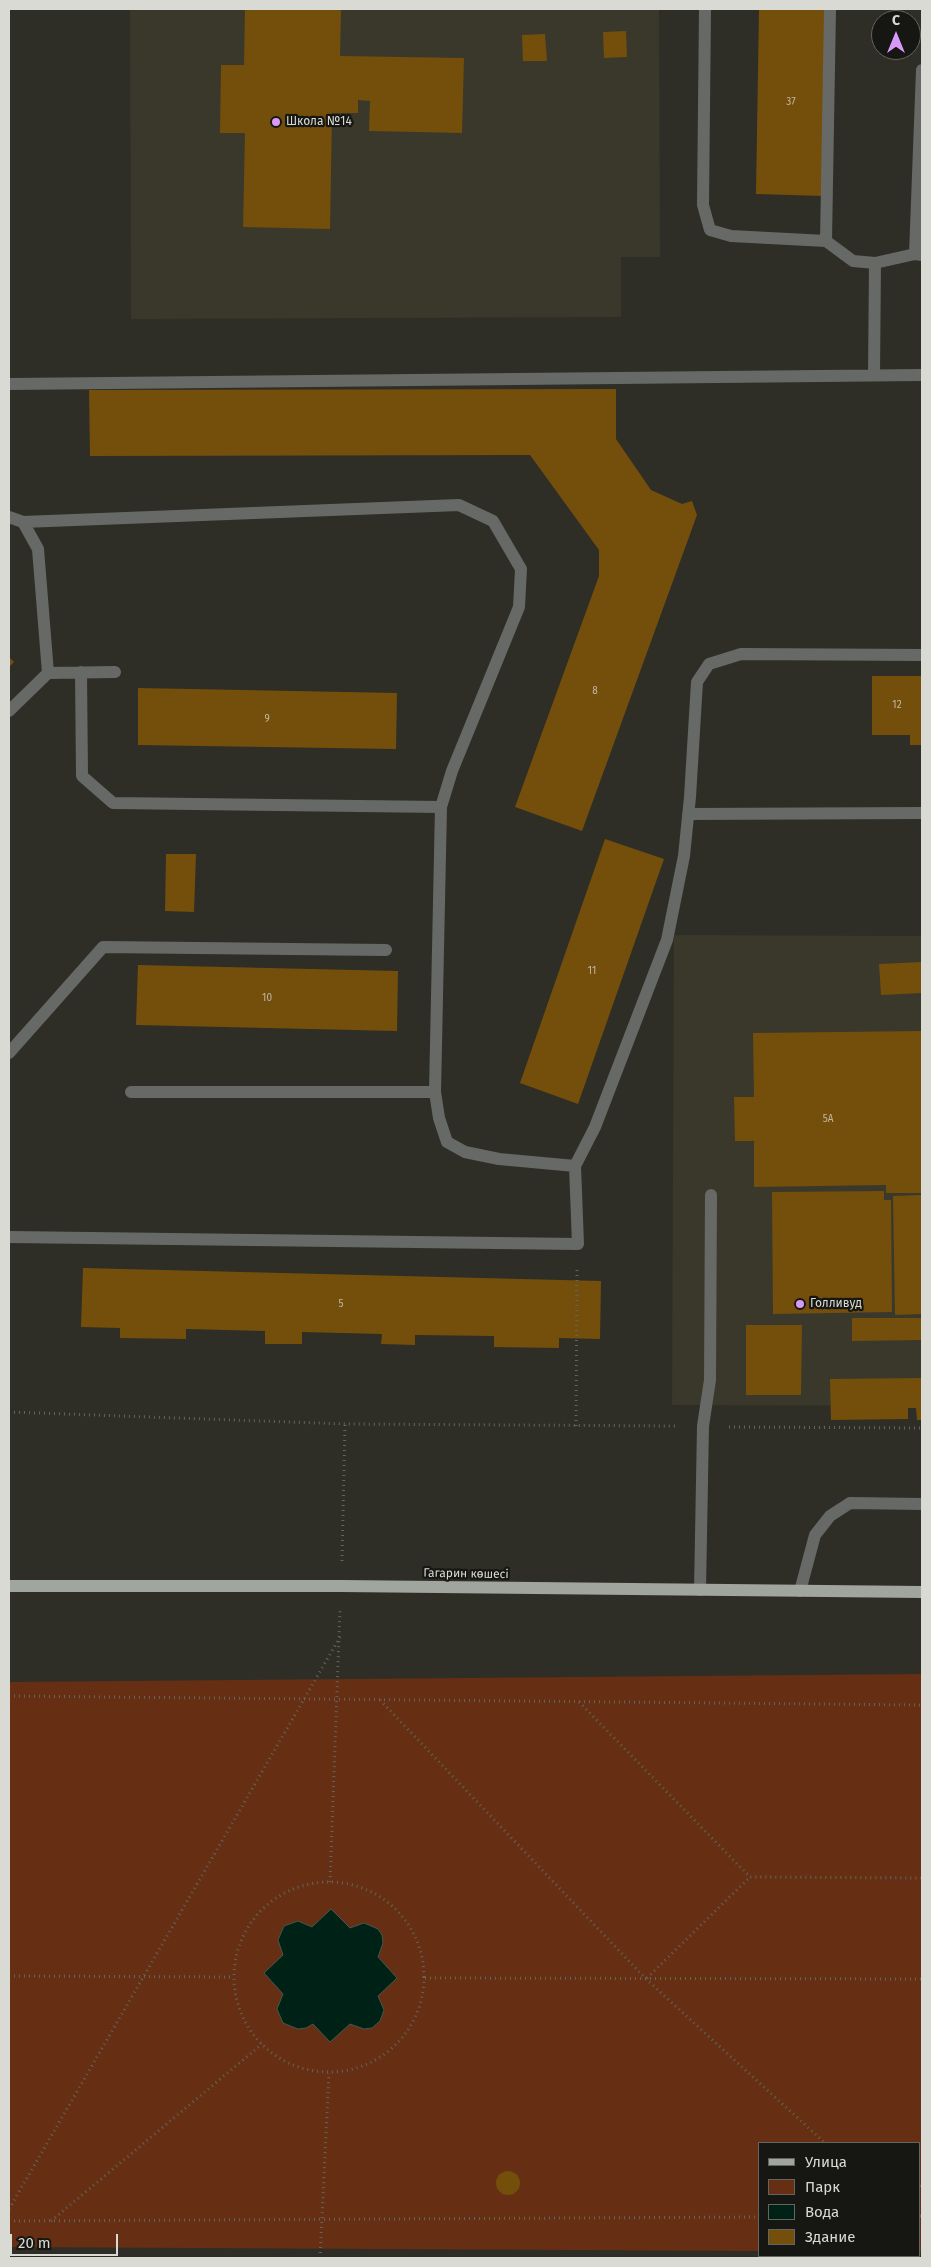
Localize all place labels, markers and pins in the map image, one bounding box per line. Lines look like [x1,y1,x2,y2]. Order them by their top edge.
place label: Школа №14 [286,115,352,129]
marker: Школа №14 [270,116,282,128]
place label: Голливуд [810,1297,862,1311]
marker: Голливуд [794,1298,806,1310]

